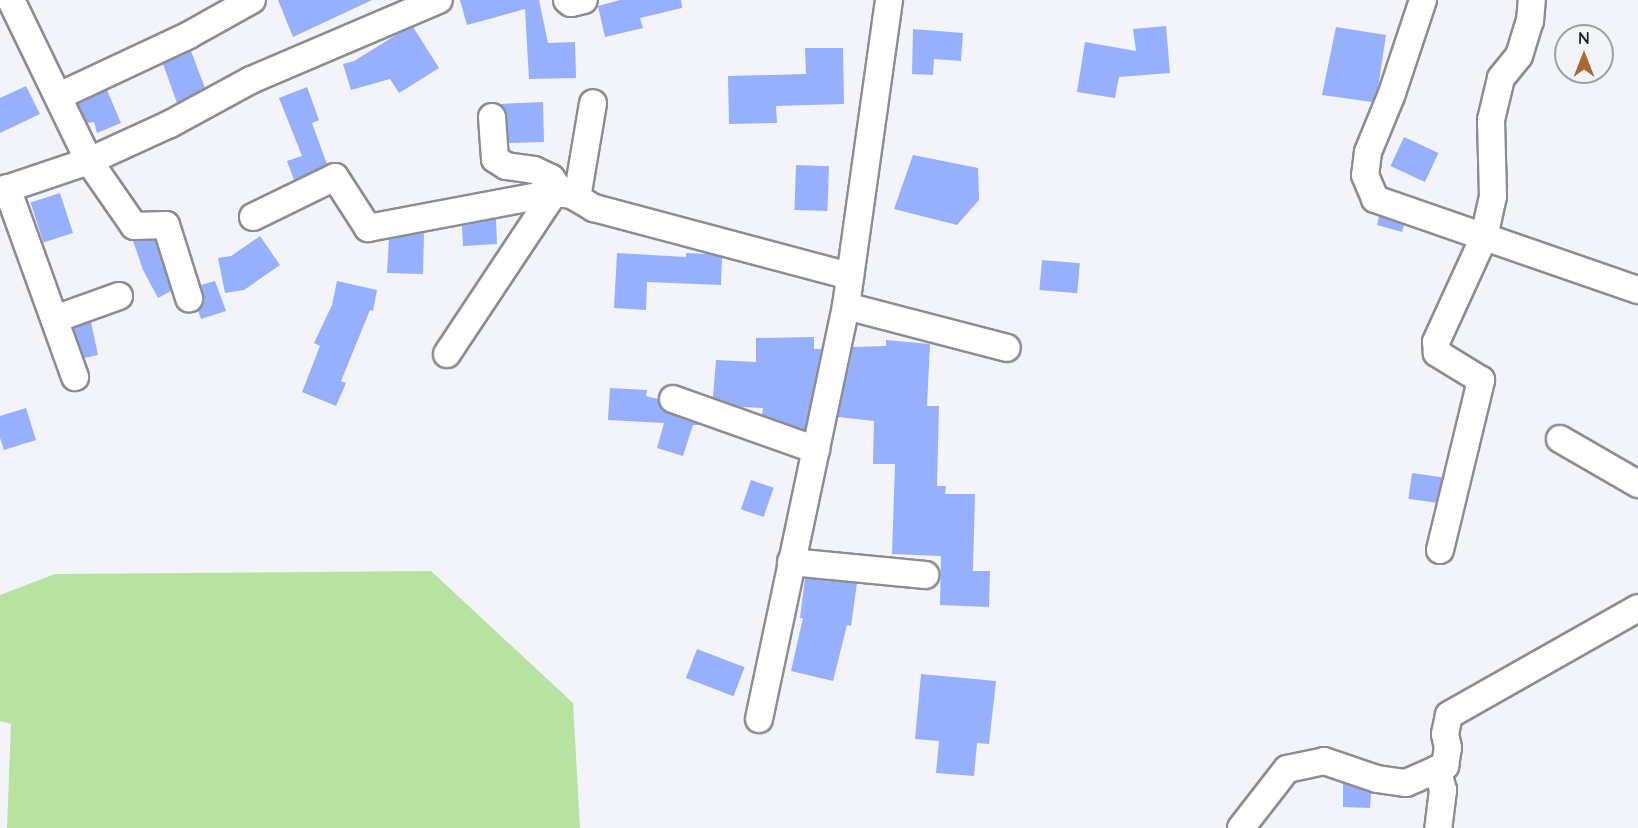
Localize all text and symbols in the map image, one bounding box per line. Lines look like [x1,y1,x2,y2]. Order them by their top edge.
north arrow [1554,24,1614,84]
text: N [1578,28,1590,48]

